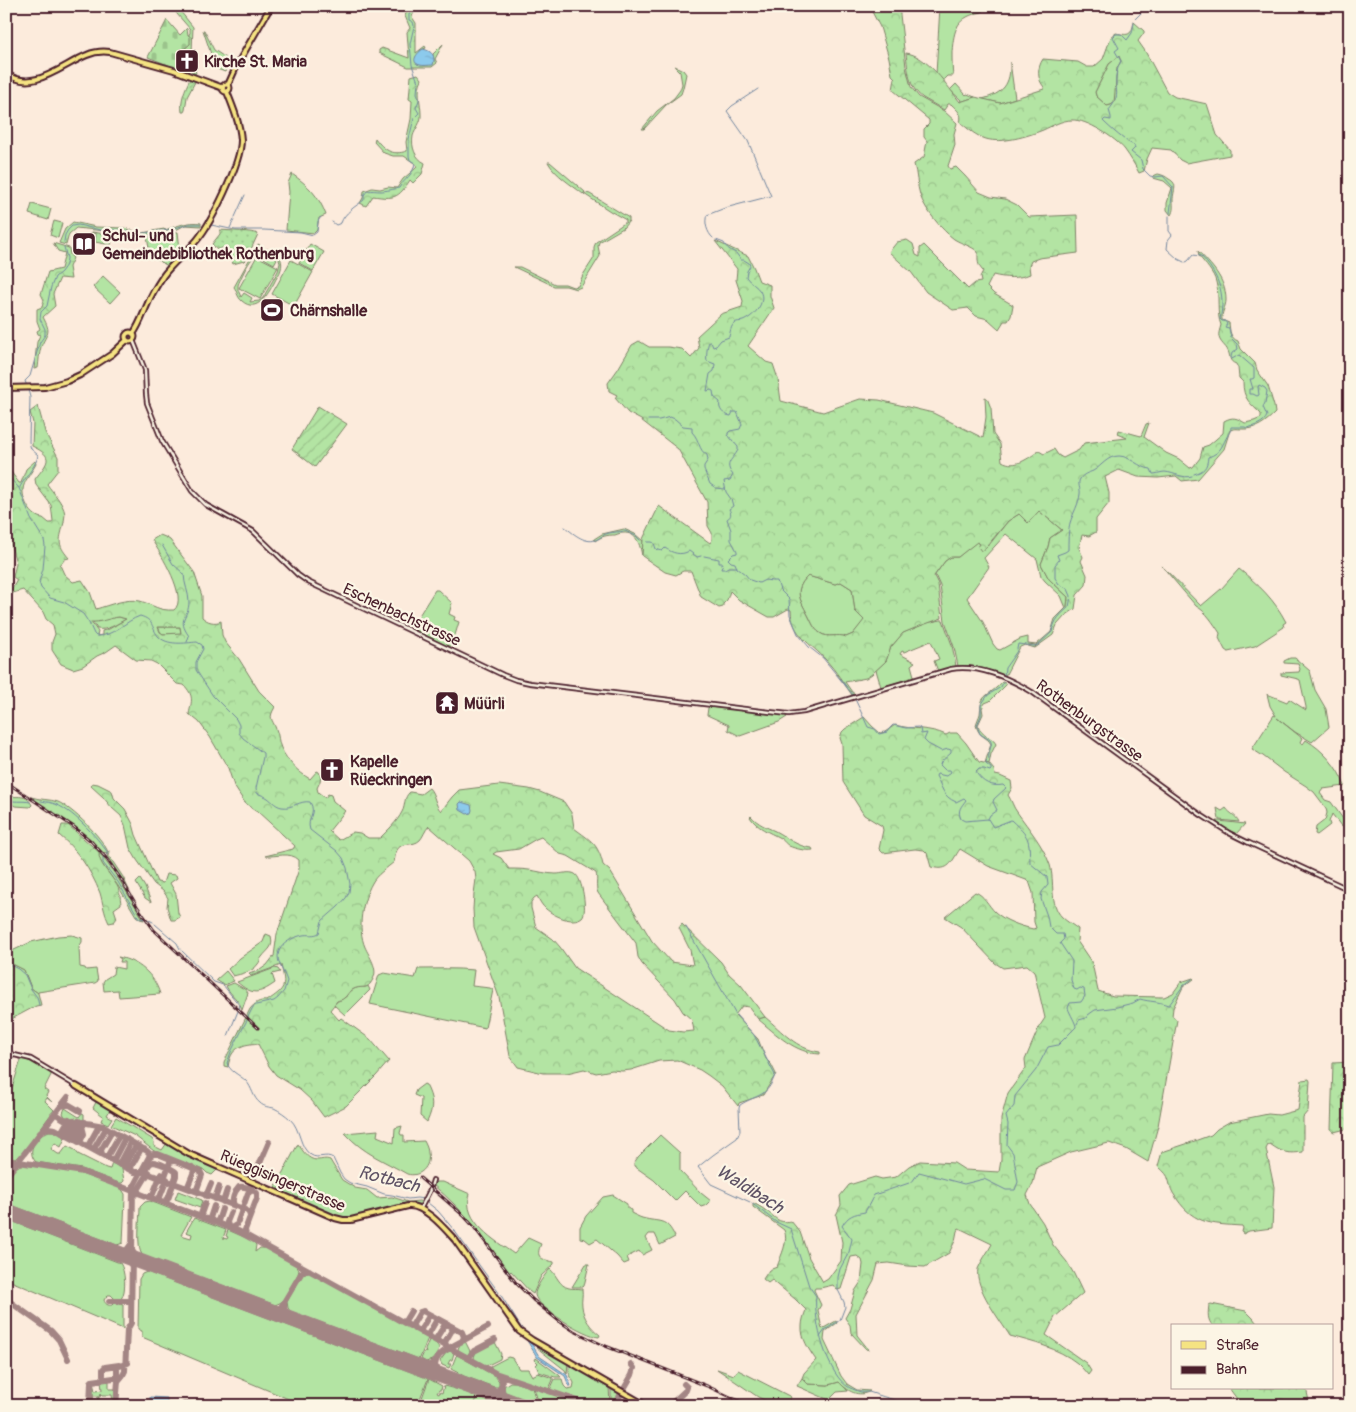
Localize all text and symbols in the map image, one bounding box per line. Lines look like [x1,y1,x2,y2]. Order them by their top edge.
church icon: Kirche St. Maria [174,48,200,74]
place label: Kirche St. Maria [204,52,307,72]
place label: Schul- und Gemeindebibliothek Rothenburg [102,226,314,264]
library icon: Schul- und Gemeindebibliothek Rothenburg [71,231,97,257]
sports icon: Chärnshalle [259,297,285,323]
place label: Chärnshalle [290,301,368,321]
street label: Eschenbachstrasse [340,579,464,651]
street label: Rothenburgstrasse [1032,675,1147,766]
temple icon: Müürli [434,690,460,716]
place label: Müürli [464,694,505,714]
place label: Kapelle Rüeckringen [350,752,432,790]
church icon: Kapelle Rüeckringen [319,757,345,783]
street label: Rüeggisingerstrasse [217,1146,348,1216]
water label: Waldibach [712,1160,789,1220]
water label: Rotbach [356,1161,423,1199]
legend [1171,1324,1334,1390]
text: Straße [1216,1336,1259,1355]
text: Bahn [1216,1360,1247,1379]

